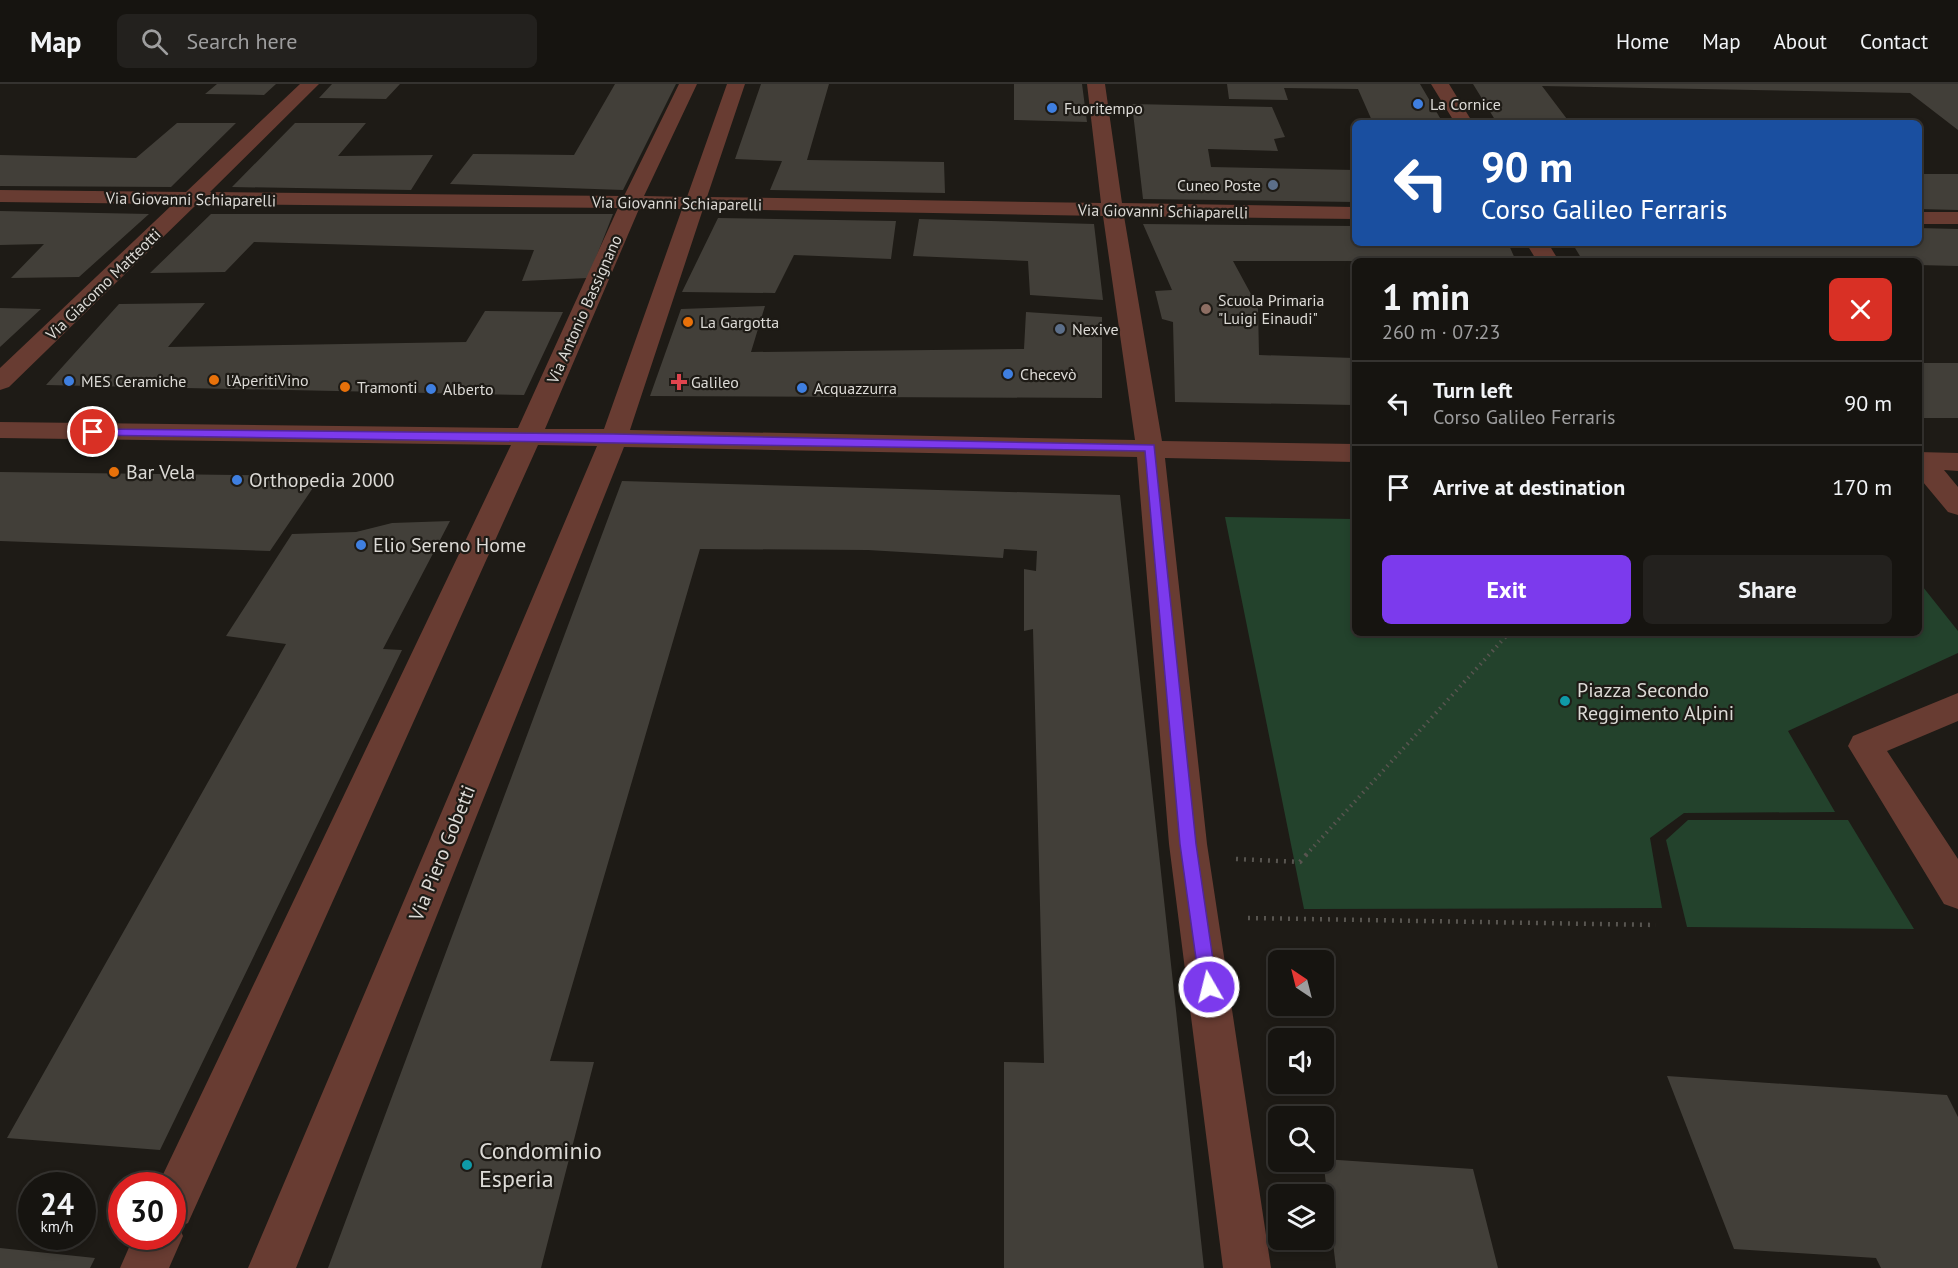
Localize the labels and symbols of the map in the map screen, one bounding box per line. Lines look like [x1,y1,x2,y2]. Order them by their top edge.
place label: La Cornice [1430,94,1501,114]
marker: La Cornice [1411,97,1425,111]
place label: Fuoritempo [1064,98,1143,118]
marker: Fuoritempo [1045,101,1059,115]
place label: Cuneo Poste [1177,175,1261,195]
marker: Cuneo Poste [1266,178,1280,192]
street label: Via Giovanni Schiaparelli [105,187,276,210]
street label: Via Giovanni Schiaparelli [591,191,762,214]
street label: Via Giovanni Schiaparelli [1077,199,1248,222]
street label: Via Giacomo Matteotti [41,224,165,345]
street label: Via Antonio Bassignano [542,232,626,387]
place label: Scuola Primaria "Luigi Einaudi" [1218,290,1325,328]
marker: Scuola Primaria "Luigi Einaudi" [1199,302,1213,316]
place label: La Gargotta [700,312,779,332]
marker: La Gargotta [681,315,695,329]
place label: Nexive [1072,319,1119,339]
marker: Nexive [1053,322,1067,336]
place label: Checevò [1020,364,1077,384]
marker: Checevò [1001,367,1015,381]
place label: l'AperitiVino [226,370,309,390]
place label: MES Ceramiche [81,371,186,391]
place label: Galileo [691,372,739,392]
marker: l'AperitiVino [207,373,221,387]
marker: MES Ceramiche [62,374,76,388]
marker: Galileo [672,375,686,389]
place label: Tramonti [357,377,418,397]
place label: Acquazzurra [814,378,897,398]
place label: Alberto [443,379,494,399]
marker: Tramonti [338,380,352,394]
marker: Acquazzurra [795,381,809,395]
marker: Alberto [424,382,438,396]
pin [67,406,118,457]
place label: Bar Vela [126,459,195,485]
marker: Bar Vela [107,465,121,479]
place label: Orthopedia 2000 [249,467,395,493]
marker: Orthopedia 2000 [230,473,244,487]
place label: Elio Sereno Home [373,532,526,558]
marker: Elio Sereno Home [354,538,368,552]
place label: Piazza Secondo Reggimento Alpini [1577,677,1734,726]
marker: Piazza Secondo Reggimento Alpini [1558,694,1572,708]
street label: Via Piero Gobetti [403,781,481,926]
north arrow [1268,950,1334,1016]
position arrow [1177,955,1241,1019]
place label: Condominio Esperia [479,1135,602,1194]
marker: Condominio Esperia [460,1158,474,1172]
speed limit sign: 30 [108,1172,186,1250]

